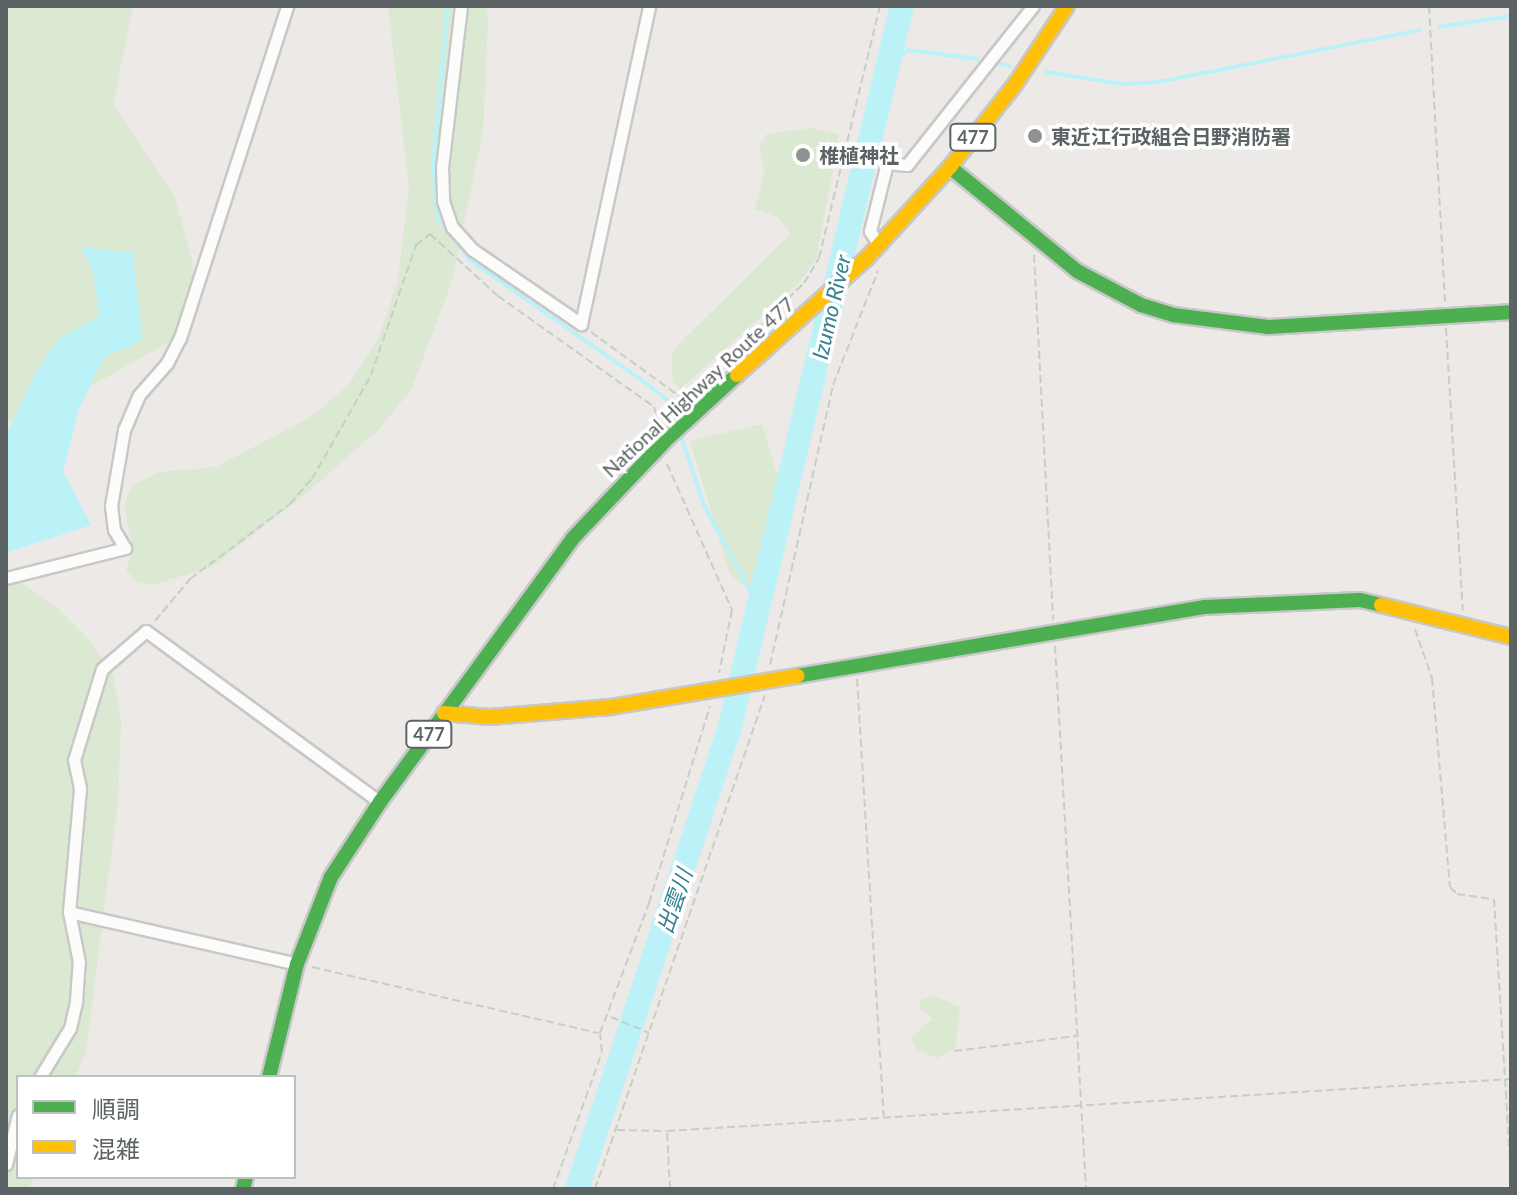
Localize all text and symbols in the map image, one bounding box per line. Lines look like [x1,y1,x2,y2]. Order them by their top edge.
road number: 477 [949,123,997,151]
place label: 東近江行政組合日野消防署 [1051,124,1291,148]
marker: 東近江行政組合日野消防署 [1026,127,1044,145]
place label: 椎植神社 [819,143,899,167]
marker: 椎植神社 [794,146,812,164]
water label: Izumo River [806,252,856,362]
street label: National Highway Route 477 [597,292,799,482]
road number: 477 [405,720,453,748]
water label: 出雲川 [651,866,697,936]
legend [16,1075,296,1179]
text: 順調 [92,1094,140,1123]
text: 混雑 [92,1134,140,1163]

